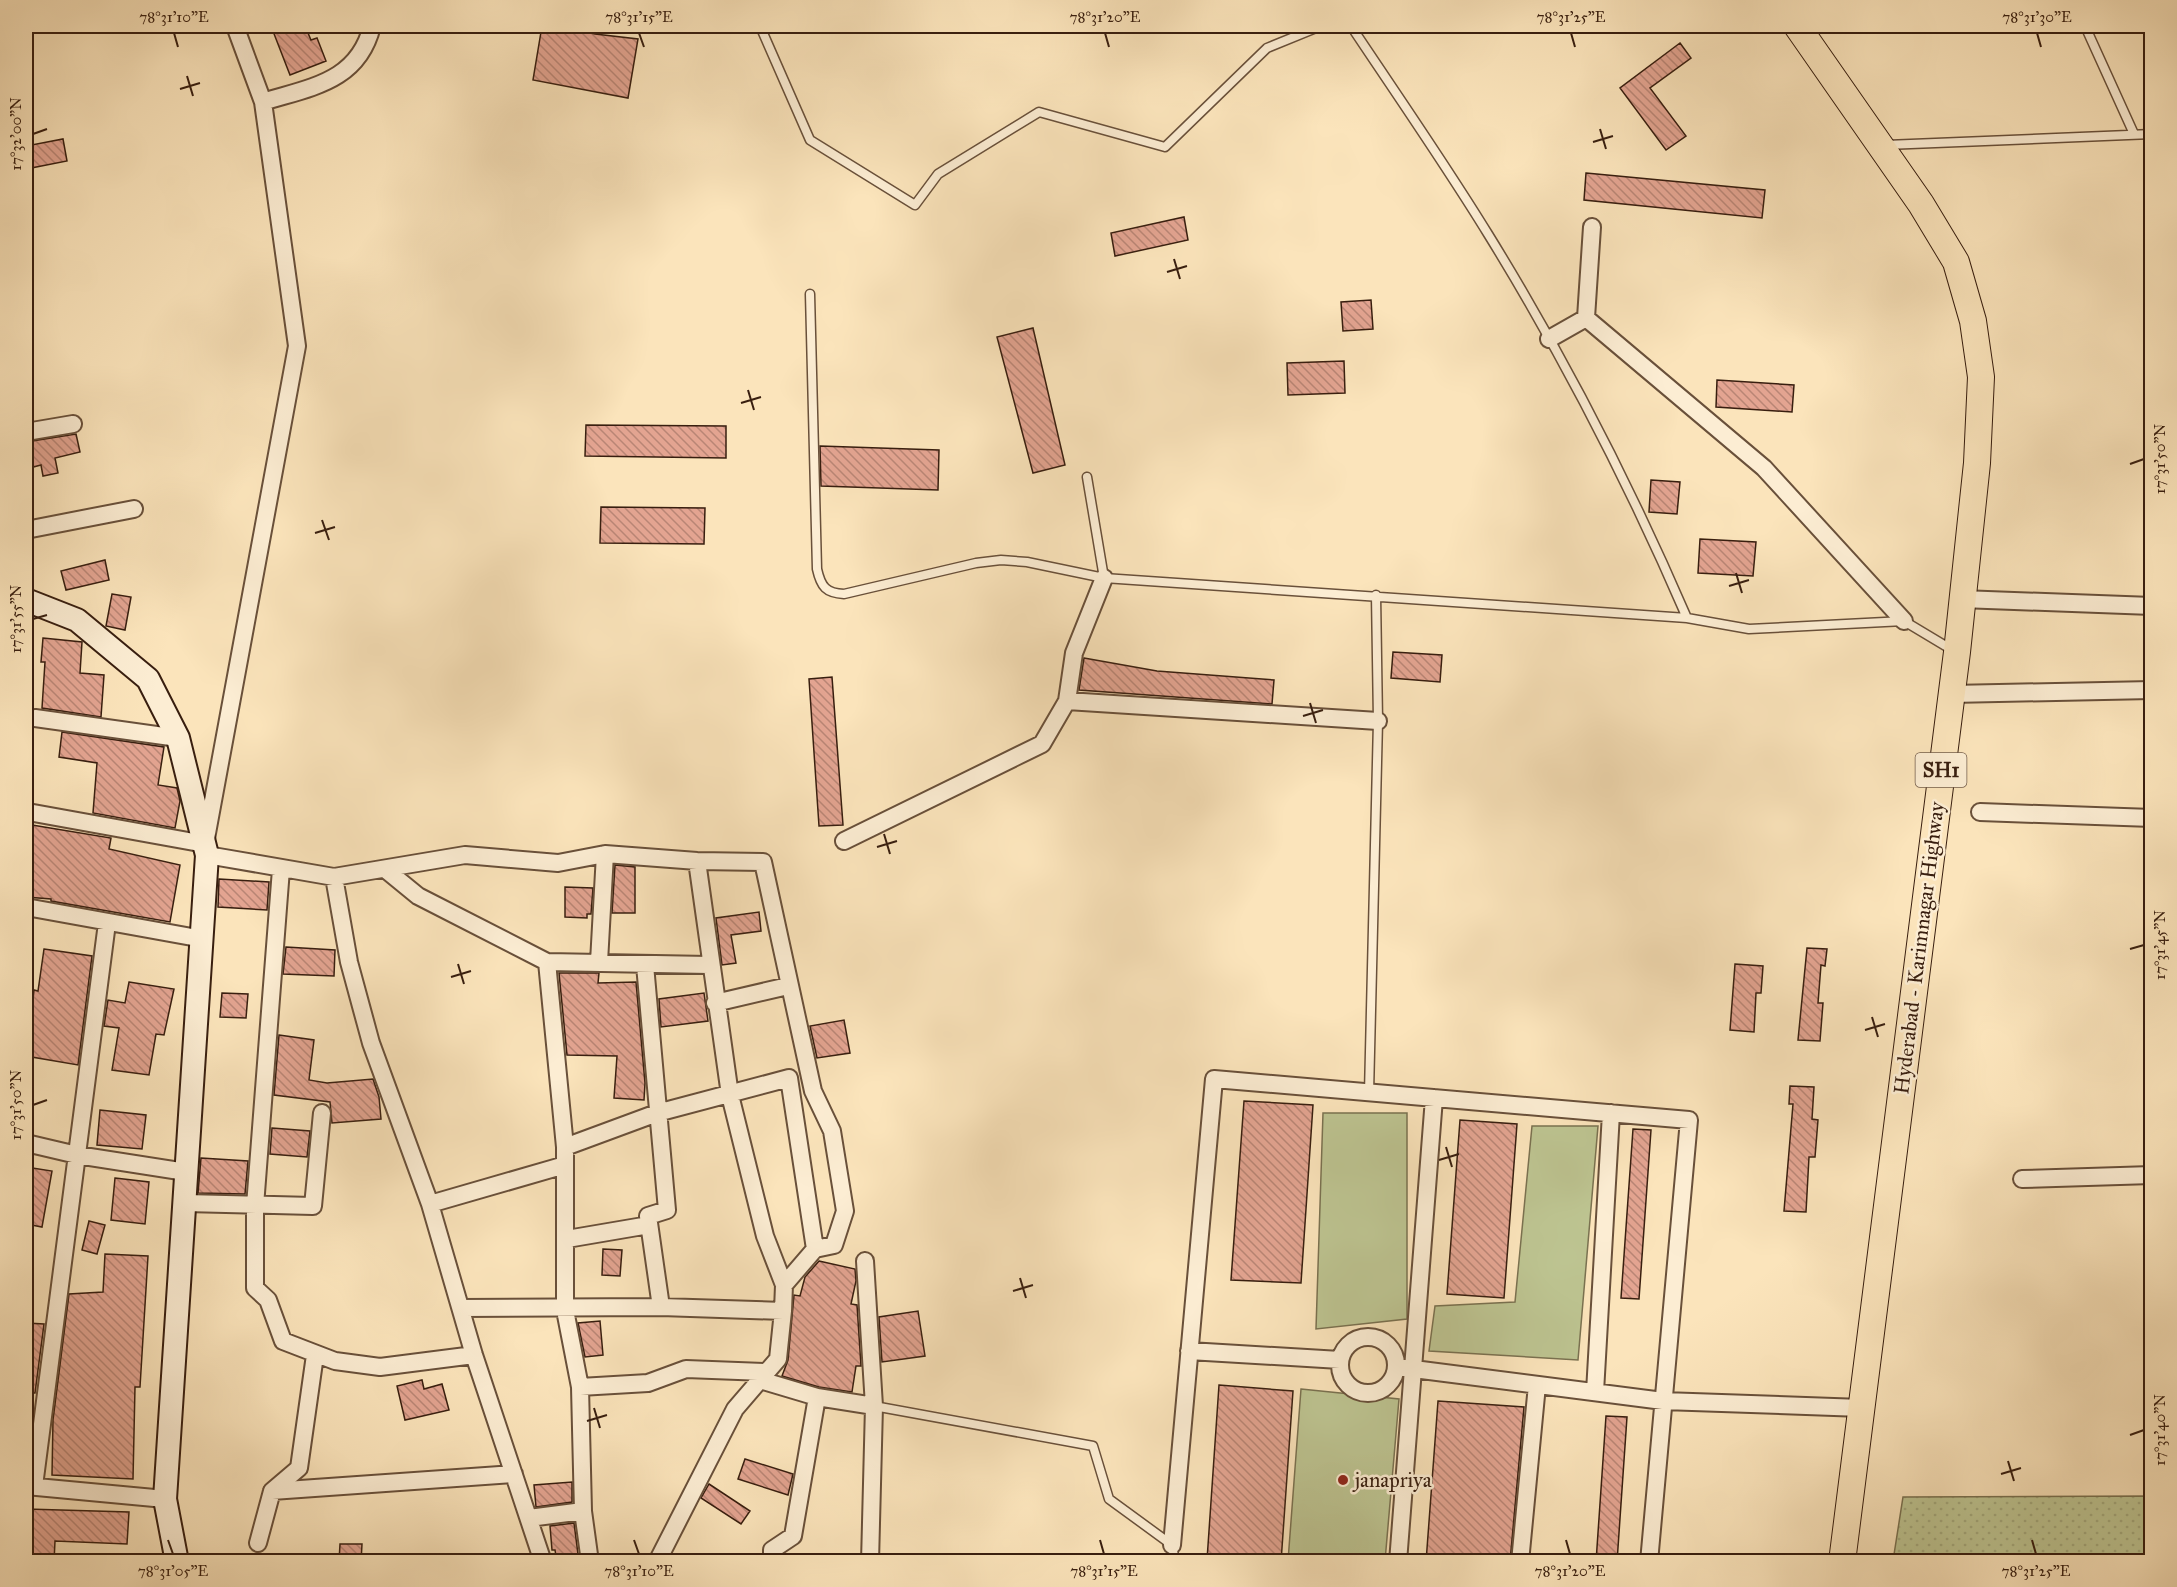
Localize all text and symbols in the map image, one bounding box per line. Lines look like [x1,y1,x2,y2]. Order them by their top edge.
text: 78°31'10"E [139,8,209,26]
text: 78°31'15"E [605,8,673,26]
text: 78°31'20"E [1070,8,1141,26]
text: 78°31'25"E [1536,8,1606,26]
text: 78°31'30"E [2002,8,2072,26]
text: 17°32'00"N [7,97,25,171]
text: 17°31'50"N [2151,424,2169,494]
text: 17°31'55"N [7,584,25,653]
road number: SH1 [1916,753,1966,787]
street label: Hyderabad - Karimnagar Highway [1888,799,1950,1096]
text: 17°31'45"N [2151,910,2169,980]
text: 17°31'50"N [7,1070,25,1140]
text: 17°31'40"N [2151,1394,2169,1466]
place label: janapriya [1352,1467,1432,1493]
marker: janapriya [1336,1473,1350,1487]
text: 78°31'05"E [138,1562,209,1580]
text: 78°31'10"E [604,1562,674,1580]
text: 78°31'15"E [1070,1562,1138,1580]
text: 78°31'20"E [1535,1562,1606,1580]
text: 78°31'25"E [2001,1562,2071,1580]

